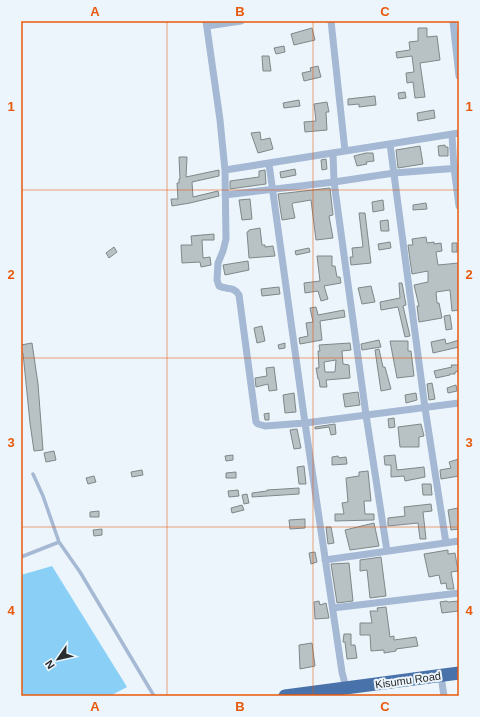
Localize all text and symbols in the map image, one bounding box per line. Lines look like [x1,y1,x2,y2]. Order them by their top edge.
text: A [90,4,100,19]
text: B [235,4,245,19]
text: C [380,4,390,19]
text: 1 [7,99,15,114]
text: 1 [465,99,473,114]
text: 2 [7,267,15,282]
text: 2 [465,267,473,282]
text: 3 [7,435,15,450]
text: 3 [465,435,473,450]
text: 4 [7,603,15,618]
text: 4 [465,603,473,618]
north arrow [38,639,78,679]
text: N [42,658,57,671]
street label: Kisumu Road [374,669,442,691]
text: A [90,699,100,714]
text: B [235,699,245,714]
text: C [380,699,390,714]

